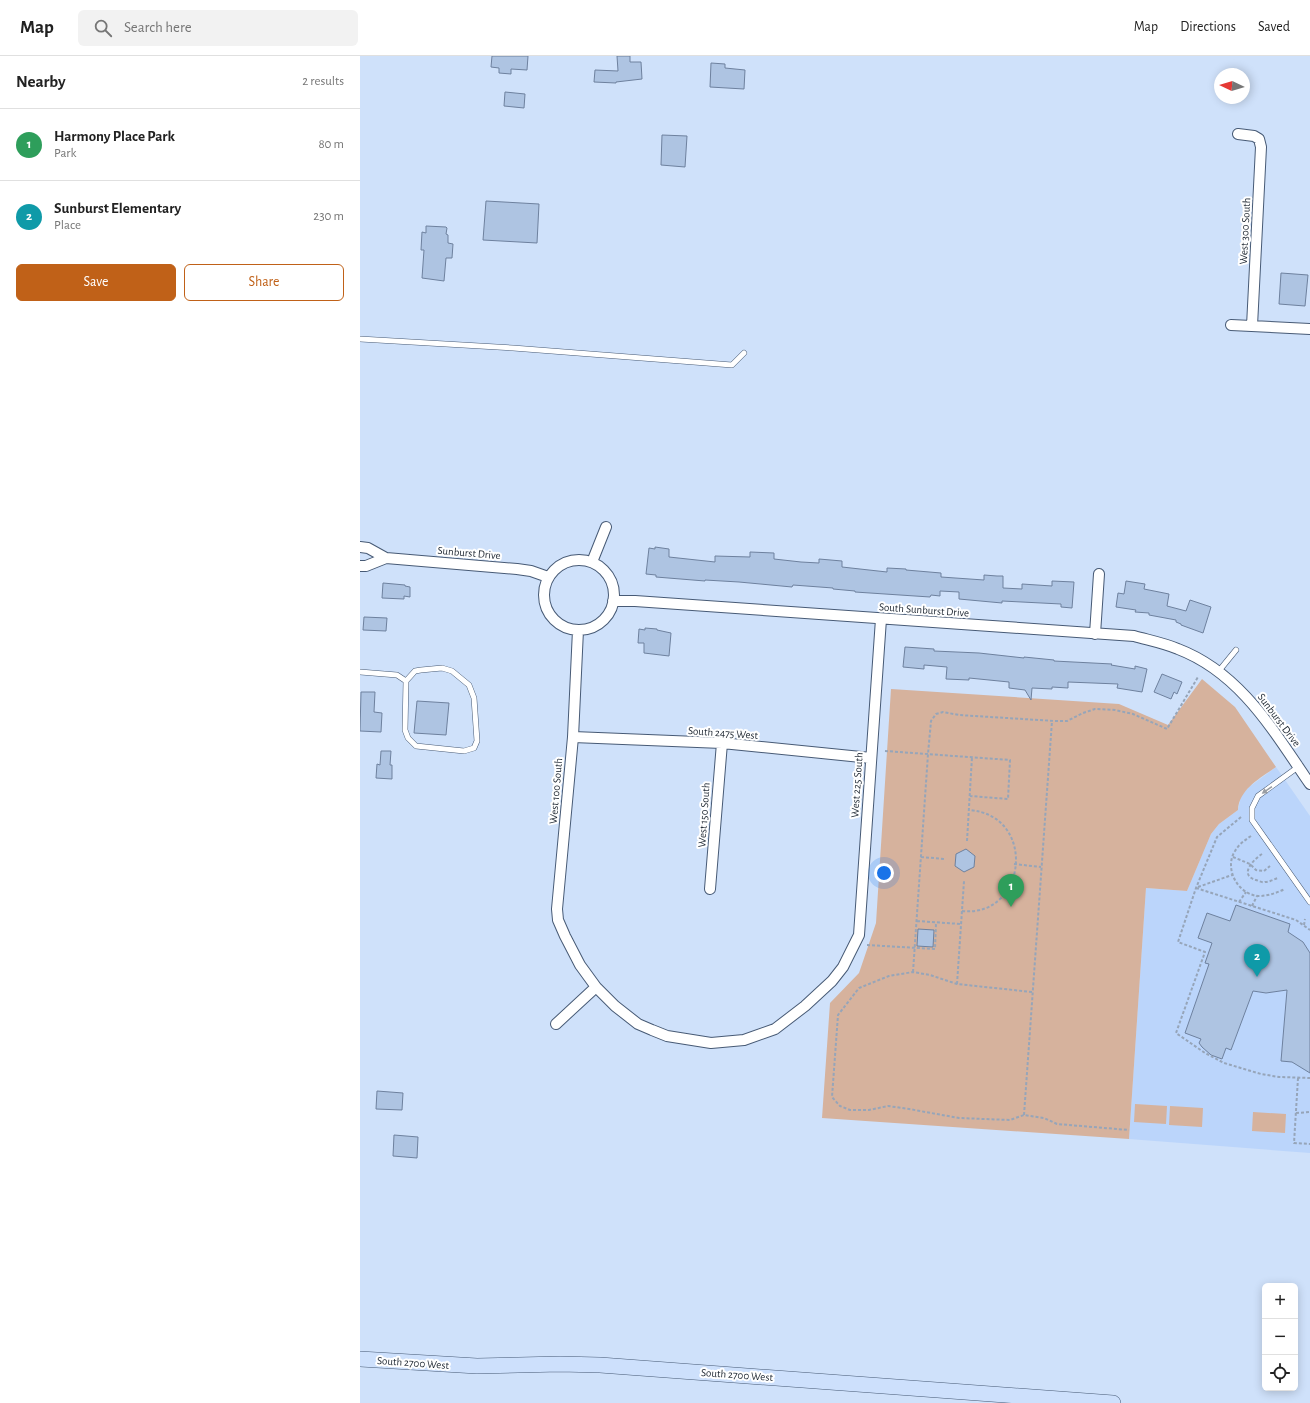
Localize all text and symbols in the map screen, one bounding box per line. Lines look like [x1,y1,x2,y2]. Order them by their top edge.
search box [78,10,358,46]
icon: search [92,17,114,39]
text: Map [20,18,54,37]
text: Search here [124,20,192,35]
text: Map [1134,20,1158,34]
text: Directions [1180,20,1236,34]
text: Saved [1258,20,1290,34]
north arrow [1214,68,1250,104]
text: Nearby [16,73,66,90]
text: 2 results [302,75,344,88]
text: Harmony Place Park [54,129,175,144]
text: 1 [27,138,31,151]
text: 80 m [318,138,344,151]
text: Park [54,147,76,160]
street label: West 300 South [1238,197,1252,265]
text: Sunburst Elementary [54,201,181,216]
text: 2 [26,210,32,223]
text: 230 m [313,210,344,223]
text: Place [54,219,81,232]
button: Save [16,264,176,301]
button: Share [184,264,344,301]
street label: Sunburst Drive [437,545,501,561]
street label: South Sunburst Drive [879,601,969,619]
street label: Sunburst Drive [1256,691,1302,749]
street label: South 2475 West [688,725,759,741]
street label: West 225 South [849,752,865,818]
street label: West 100 South [548,758,564,824]
street label: West 150 South [696,782,712,848]
one-way arrow [1261,786,1272,794]
your location [874,863,894,883]
pin: 1 [998,874,1024,907]
pin: 2 [1244,944,1270,977]
map controls [1262,1283,1298,1391]
button: + [1262,1283,1298,1319]
button: − [1262,1319,1298,1355]
street label: South 2700 West [377,1355,450,1371]
button: locate [1262,1355,1298,1391]
street label: South 2700 West [701,1367,774,1383]

